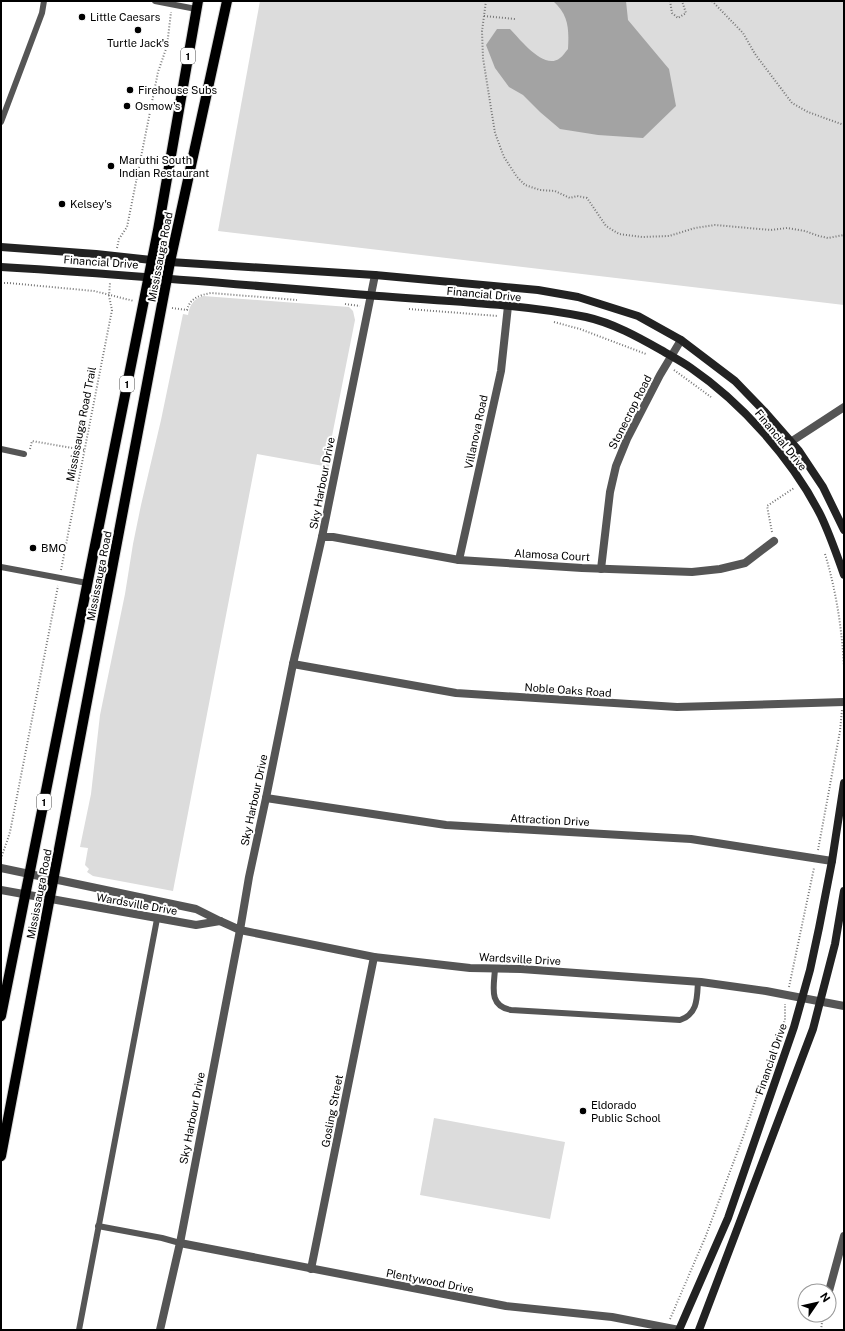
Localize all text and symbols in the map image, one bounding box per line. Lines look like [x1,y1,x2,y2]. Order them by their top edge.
place label: Little Caesars [90,11,161,23]
marker: Little Caesars [77,12,87,22]
marker: Turtle Jack's [133,25,143,35]
place label: Turtle Jack's [107,37,169,49]
road number: 1 [181,48,195,64]
place label: Firehouse Subs [138,84,217,96]
marker: Firehouse Subs [125,85,135,95]
place label: Osmow's [135,100,181,112]
marker: Osmow's [122,101,132,111]
place label: Maruthi South Indian Restaurant [119,154,209,179]
marker: Maruthi South Indian Restaurant [106,161,116,171]
place label: Kelsey's [70,198,112,210]
marker: Kelsey's [57,199,67,209]
street label: Mississauga Road [145,211,175,303]
street label: Financial Drive [63,253,139,271]
street label: Financial Drive [446,285,522,303]
street label: Mississauga Road Trail [64,366,98,482]
street label: Stonecrop Road [606,373,654,451]
road number: 1 [120,376,134,392]
street label: Villanova Road [462,394,490,470]
street label: Financial Drive [753,407,809,473]
street label: Sky Harbour Drive [307,436,337,530]
street label: Mississauga Road [84,530,114,622]
place label: BMO [41,542,66,554]
marker: BMO [28,543,38,553]
street label: Alamosa Court [514,547,590,563]
street label: Noble Oaks Road [524,681,612,699]
street label: Sky Harbour Drive [238,753,270,847]
road number: 1 [37,794,51,810]
street label: Attraction Drive [510,812,590,828]
street label: Mississauga Road [24,848,54,940]
street label: Wardsville Drive [96,891,178,917]
street label: Wardsville Drive [479,951,561,967]
street label: Financial Drive [753,1022,789,1096]
street label: Sky Harbour Drive [177,1071,207,1165]
street label: Gosling Street [319,1074,345,1148]
place label: Eldorado Public School [591,1099,661,1124]
marker: Eldorado Public School [578,1106,588,1116]
street label: Plentywood Drive [385,1267,475,1295]
north arrow [797,1283,837,1323]
text: N [818,1290,833,1304]

